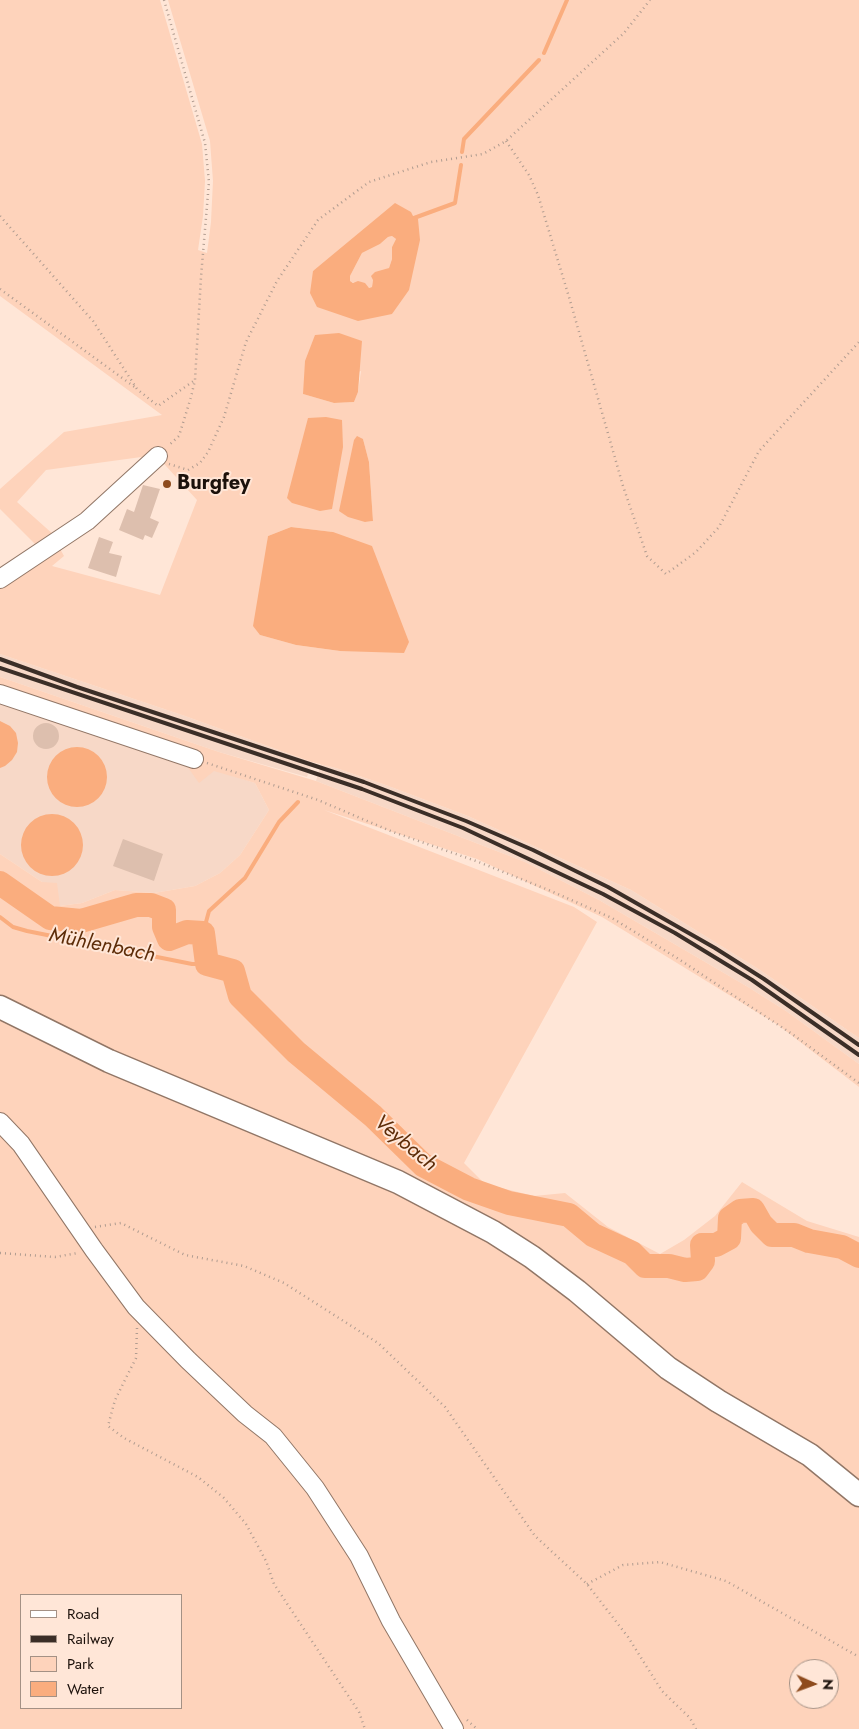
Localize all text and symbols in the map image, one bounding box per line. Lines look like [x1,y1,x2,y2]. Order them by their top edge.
place label: Burgfey [177,472,250,496]
marker: Burgfey [161,478,173,490]
water label: Mühlenbach [47,923,157,969]
water label: Veybach [368,1110,442,1178]
legend [20,1594,182,1709]
text: Road [67,1603,99,1625]
text: Railway [67,1628,114,1650]
text: Park [67,1653,94,1675]
north arrow [789,1659,839,1709]
text: Water [67,1678,104,1700]
text: N [818,1679,838,1690]

